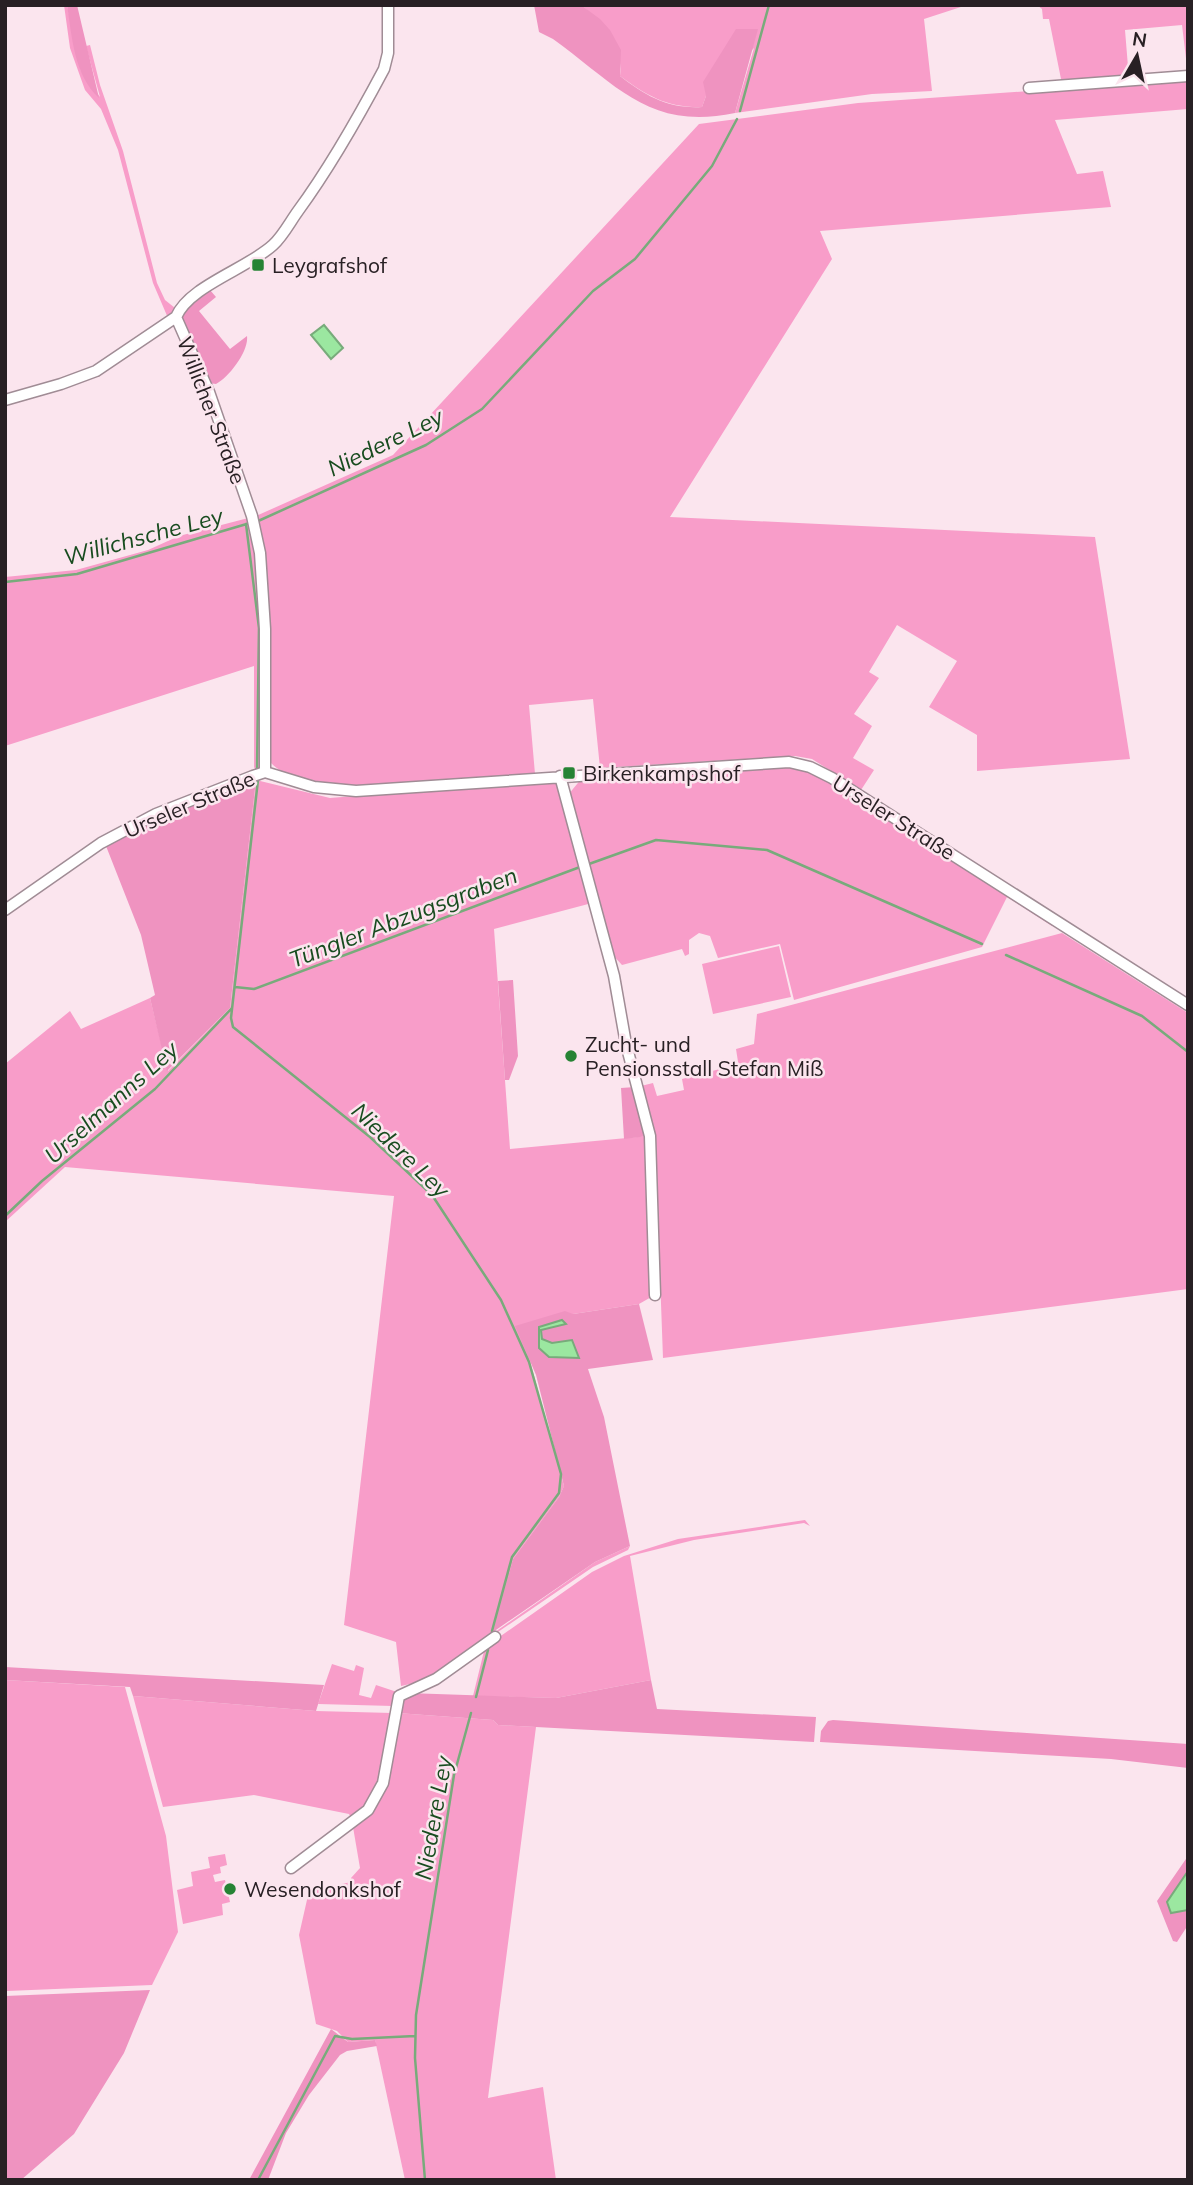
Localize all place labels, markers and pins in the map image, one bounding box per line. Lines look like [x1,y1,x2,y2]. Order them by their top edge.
place label: Leygrafshof [272,252,388,278]
marker: Leygrafshof [250,257,266,273]
place label: Birkenkampshof [583,760,741,786]
marker: Birkenkampshof [561,765,577,781]
place label: Zucht- und Pensionsstall Stefan Miß [585,1031,823,1081]
marker: Zucht- und Pensionsstall Stefan Miß [563,1048,579,1064]
place label: Wesendonkshof [244,1876,402,1902]
marker: Wesendonkshof [222,1881,238,1897]

